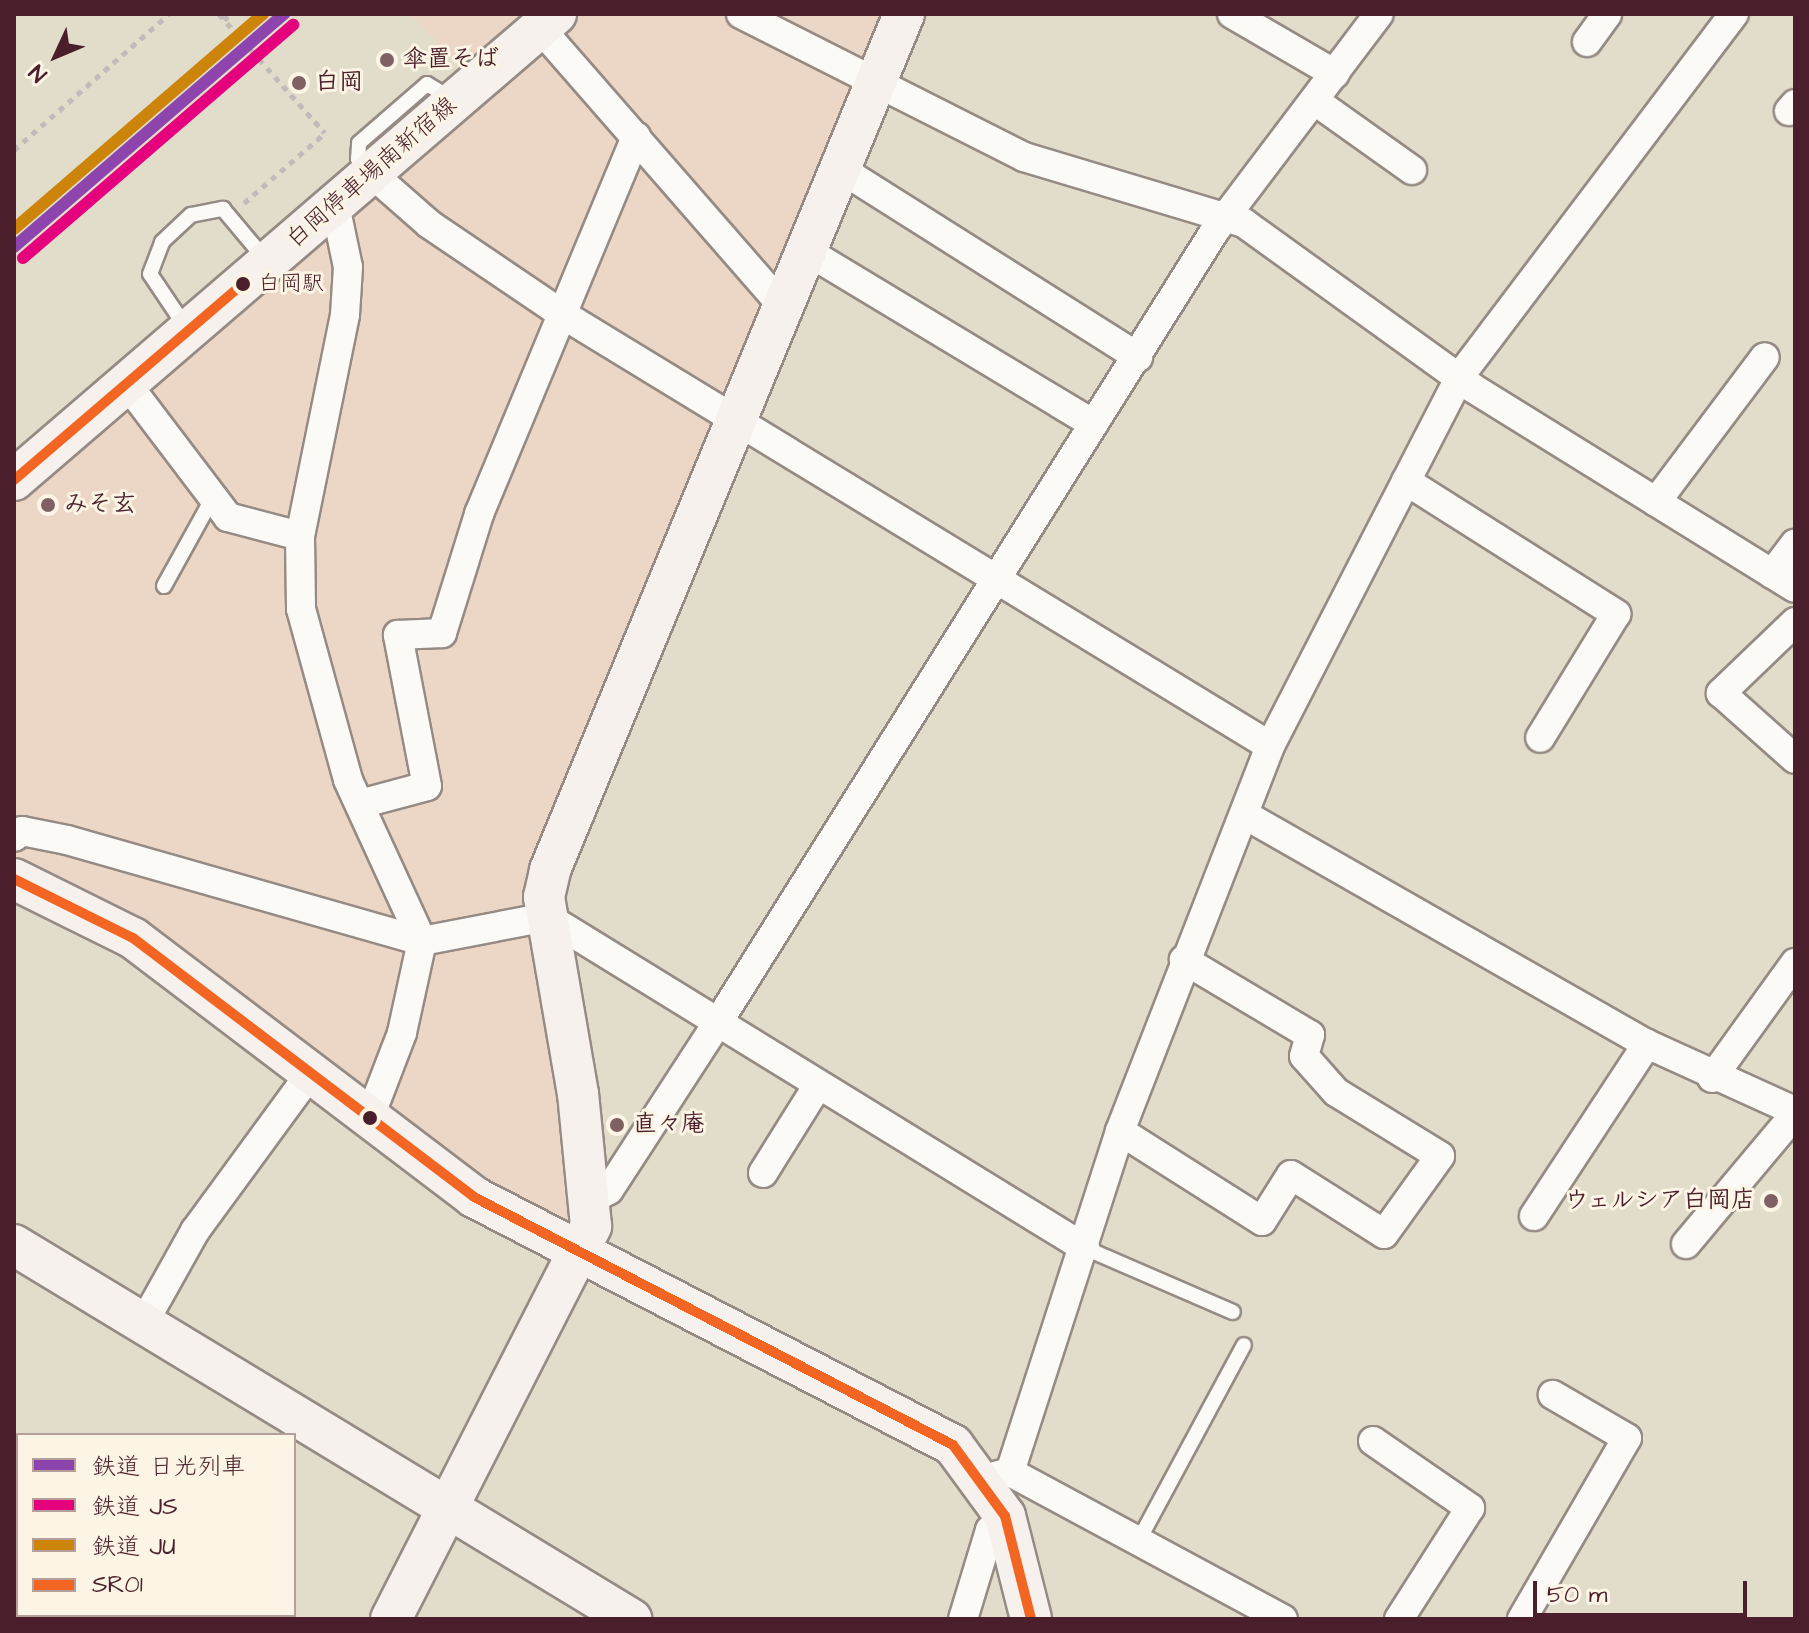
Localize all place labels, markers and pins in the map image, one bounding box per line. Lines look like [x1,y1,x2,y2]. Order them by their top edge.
place label: 傘置そば [403,46,499,74]
marker: 傘置そば [378,51,396,69]
place label: 白岡 [315,69,363,97]
marker: 白岡 [290,74,308,92]
place label: 白岡駅 [258,271,324,297]
marker: 白岡駅 [235,276,251,292]
place label: みそ玄 [64,491,136,519]
marker: みそ玄 [39,496,57,514]
unlabelled marker [362,1110,378,1126]
place label: 直々庵 [633,1111,705,1139]
marker: 直々庵 [608,1116,626,1134]
place label: ウェルシア白岡店 [1563,1187,1755,1215]
marker: ウェルシア白岡店 [1762,1192,1780,1210]

